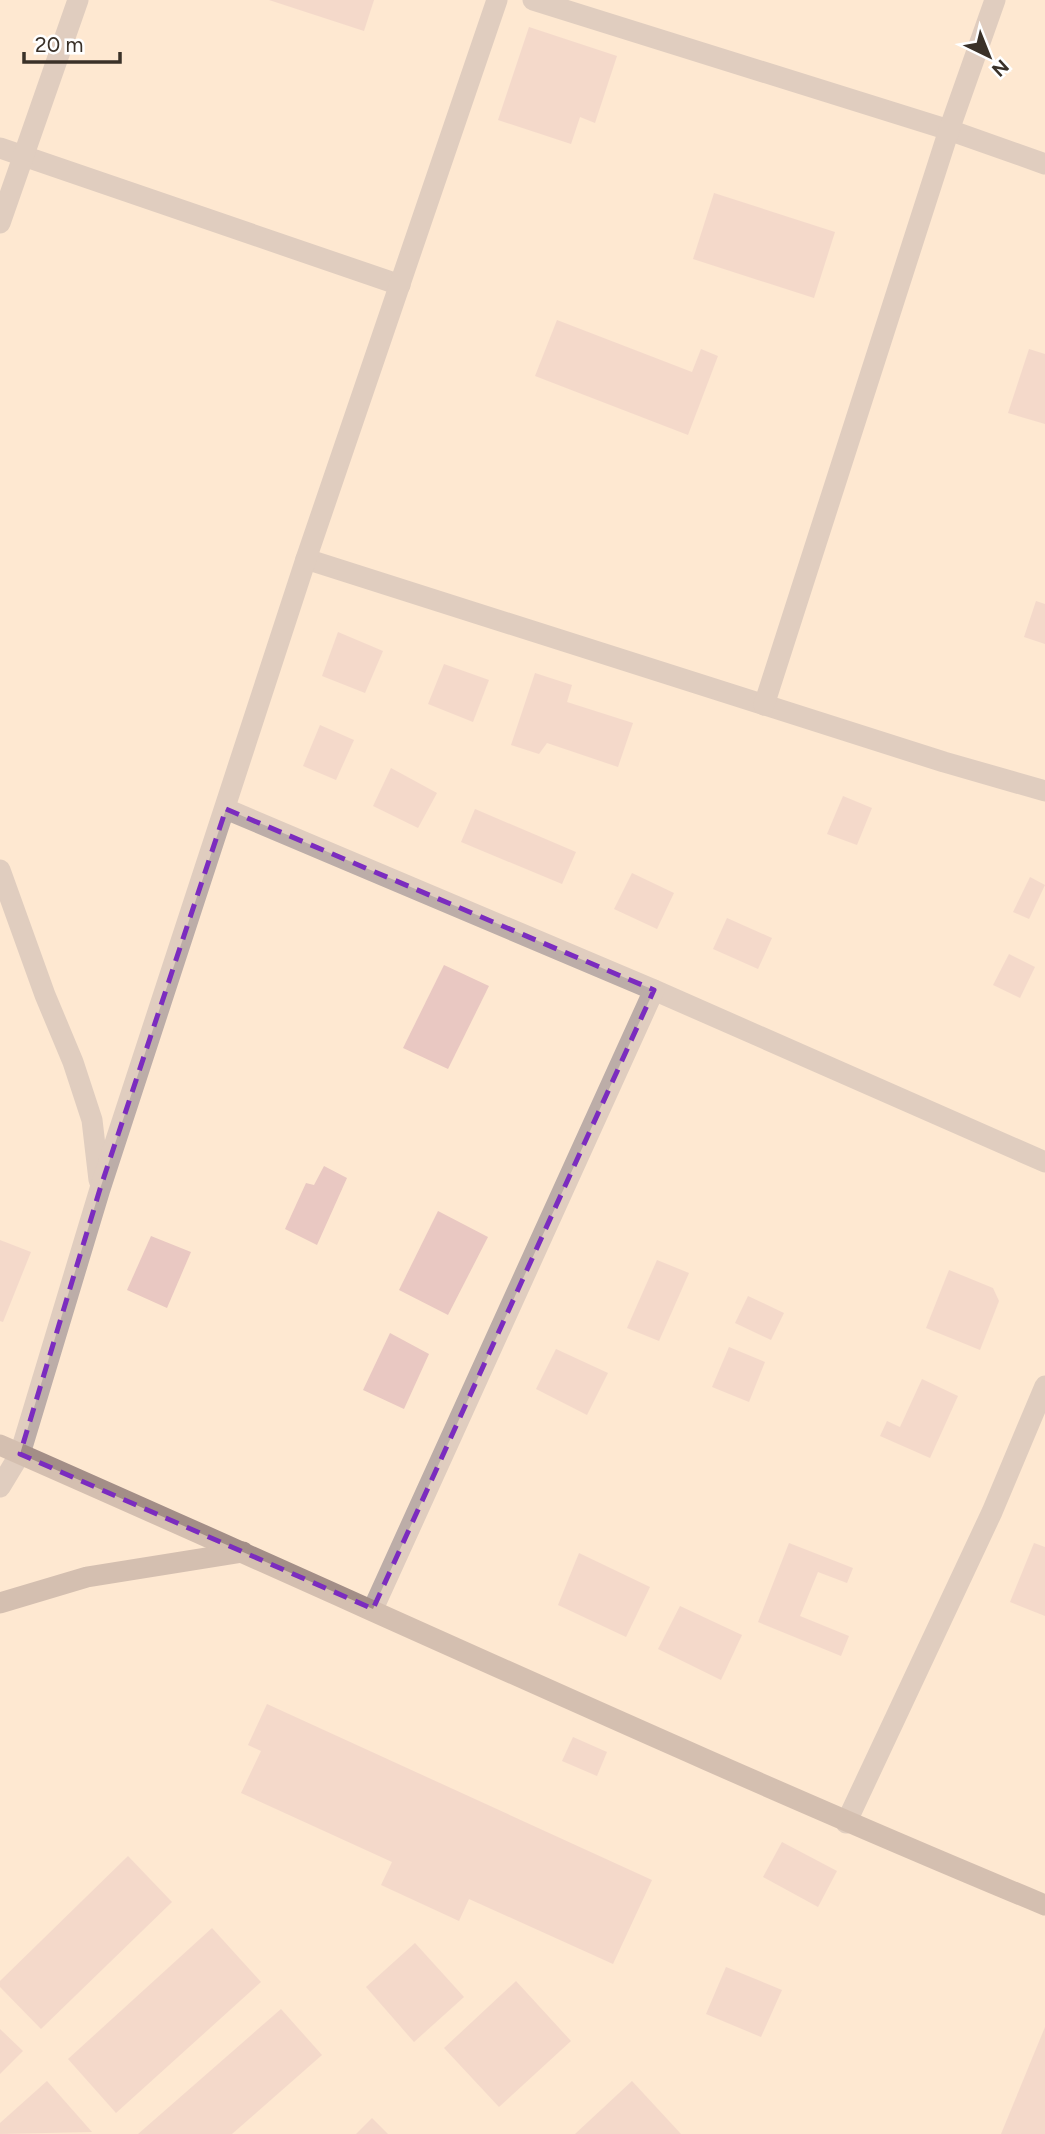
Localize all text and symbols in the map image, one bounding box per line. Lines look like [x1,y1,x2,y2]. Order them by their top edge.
scale bar [24,21,121,65]
north arrow [954,21,1024,91]
text: 20 m [35,32,83,57]
text: N [987,55,1013,81]

